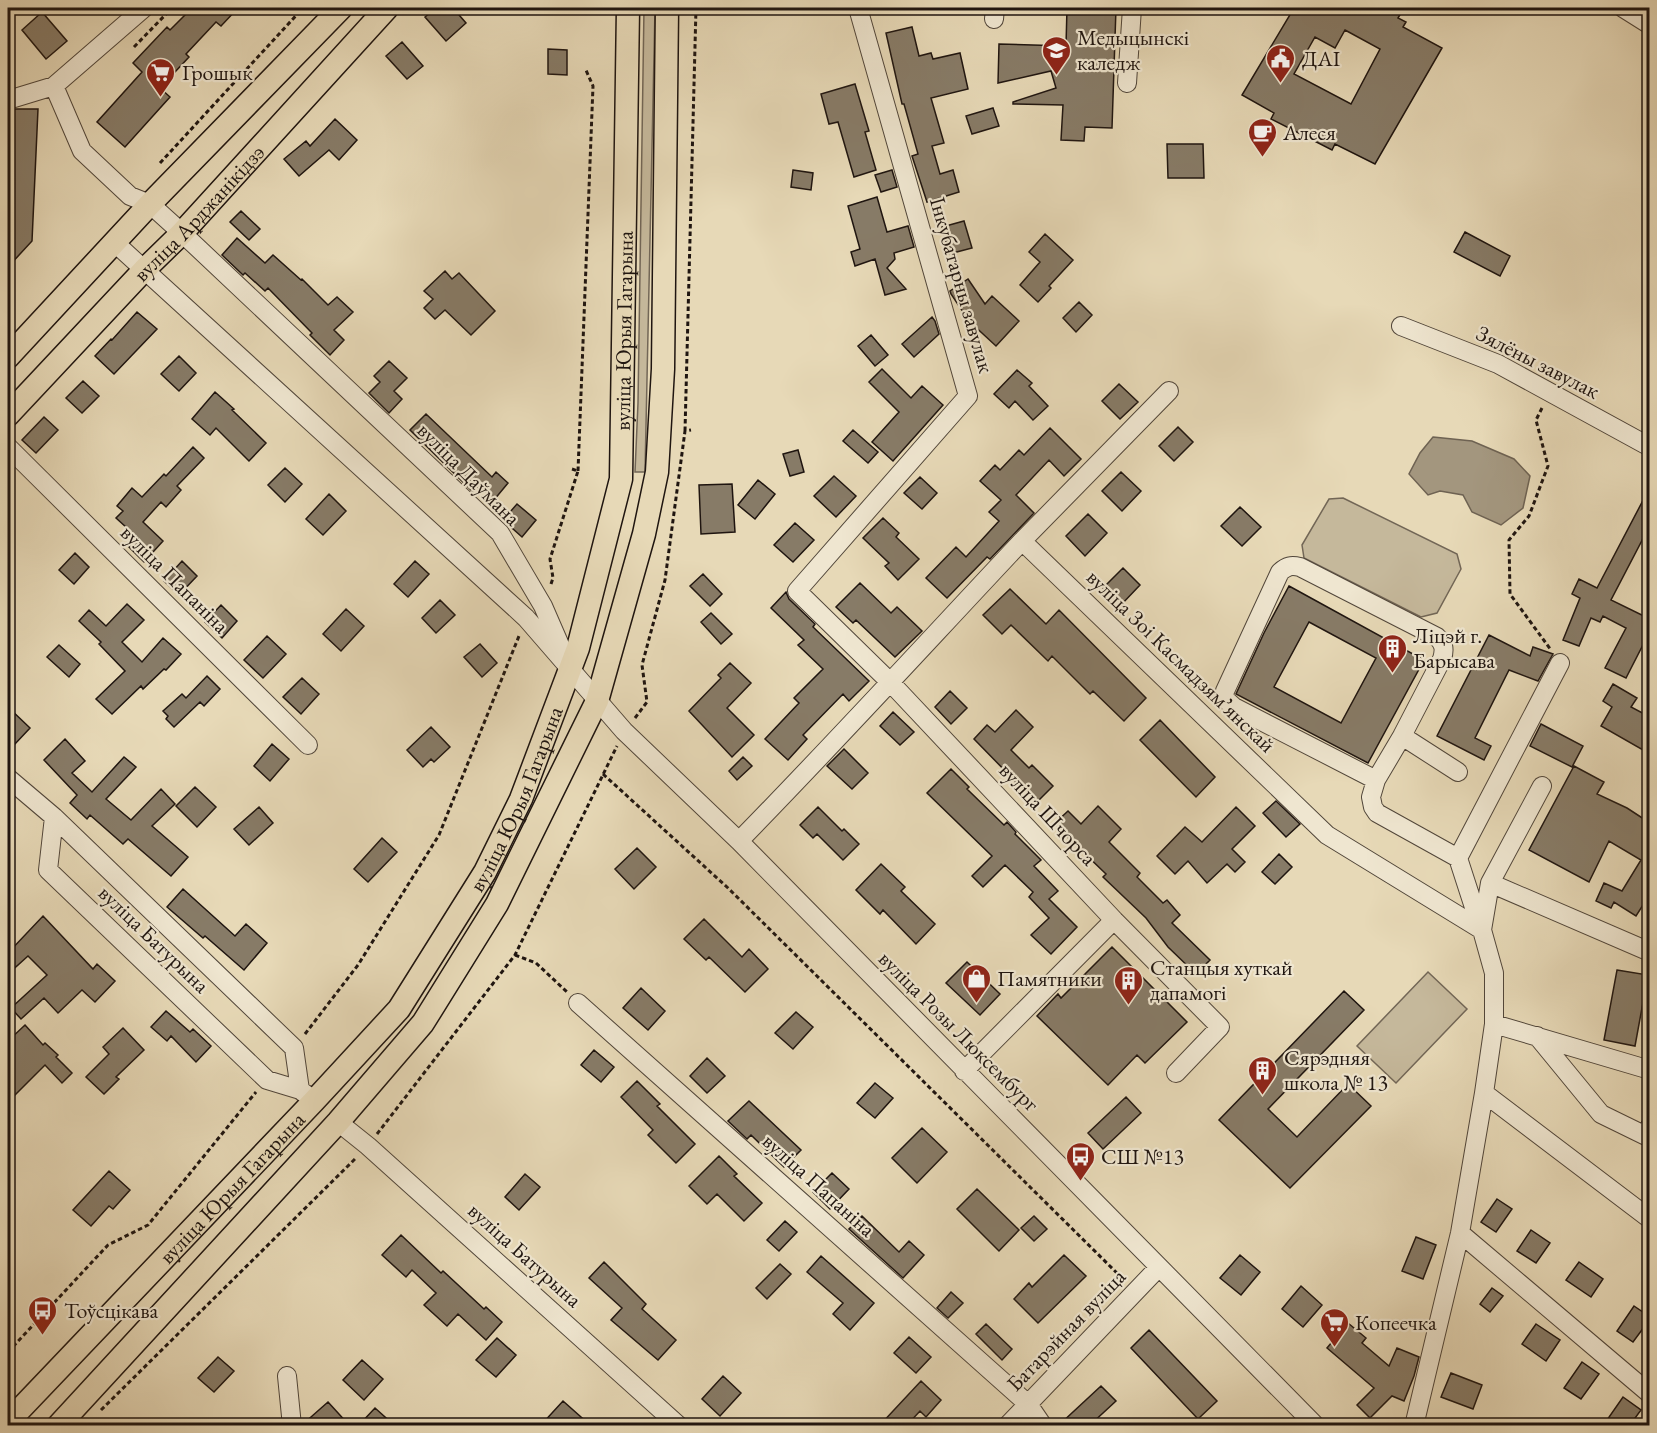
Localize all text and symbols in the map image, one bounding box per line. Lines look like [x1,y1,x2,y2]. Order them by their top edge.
place label: Медыцынскі каледж [1077,23,1189,77]
school or university icon: Медыцынскі каледж [1040,34,1072,76]
public building icon: ДАІ [1265,42,1297,84]
place label: ДАІ [1302,44,1341,73]
supermarket icon: Грошык [145,56,177,98]
place label: Грошык [182,58,253,87]
cafe icon: Алеся [1246,116,1278,158]
place label: Алеся [1282,118,1336,147]
street label: вуліца Арджанікідзэ [126,138,271,287]
street label: Інкубатарны завулак [923,194,1001,377]
street label: вуліца Юрыя Гагарына [607,230,639,431]
street label: Зялёны завулак [1471,319,1605,406]
street label: вуліца Даўмана [411,416,527,532]
street label: вуліца Папаніна [114,518,236,640]
street label: вуліца Зоі Касмадзямʼянскай [1080,563,1282,759]
place label: Ліцэй г. Барысава [1413,621,1495,675]
building icon: Ліцэй г. Барысава [1376,632,1408,674]
street label: вуліца Юрыя Гагарына [462,702,569,897]
street label: вуліца Шчорса [993,756,1103,872]
street label: вуліца Батурына [92,879,216,1000]
street label: вуліца Розы Люксембург [872,944,1046,1118]
place label: Станцыя хуткай дапамогі [1150,953,1293,1007]
shop icon: Памятники [960,962,992,1004]
place label: Памятники [997,964,1102,993]
building icon: Станцыя хуткай дапамогі [1113,964,1145,1006]
place label: Сярэдняя школа № 13 [1284,1043,1388,1097]
building icon: Сярэдняя школа № 13 [1247,1054,1279,1096]
street label: вуліца Юрыя Гагарына [152,1105,311,1270]
street label: вуліца Папаніна [756,1127,882,1244]
bus stop icon: СШ №13 [1064,1140,1096,1182]
place label: СШ №13 [1101,1142,1184,1171]
street label: вуліца Батурына [462,1196,588,1314]
street label: Батарэйная вуліца [1000,1262,1132,1398]
bus stop icon: Тоўсцікава [27,1294,59,1336]
place label: Тоўсцікава [64,1296,158,1325]
supermarket icon: Копеечка [1318,1306,1350,1348]
place label: Копеечка [1355,1308,1437,1337]

